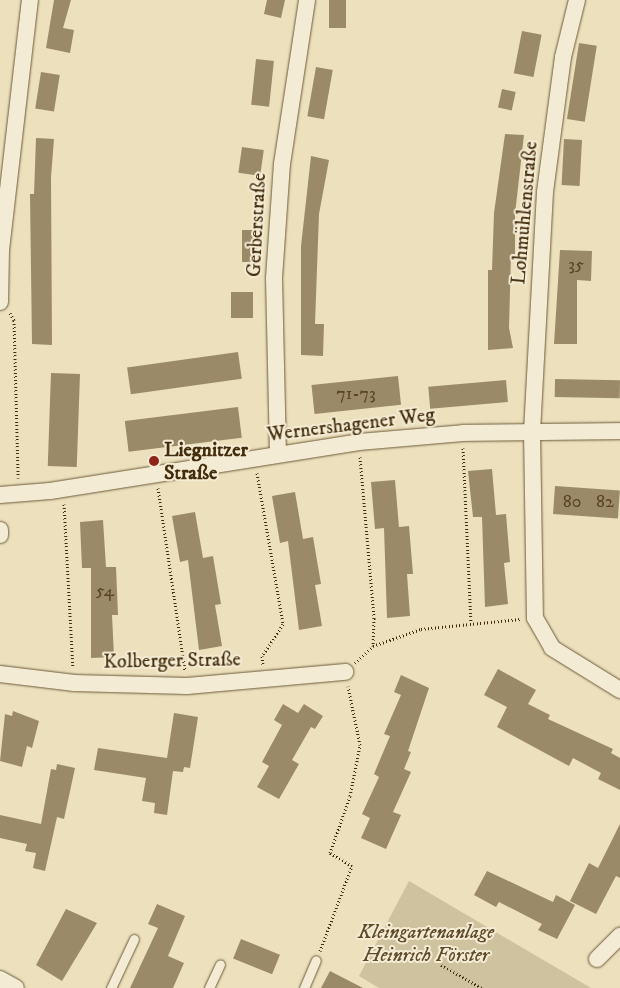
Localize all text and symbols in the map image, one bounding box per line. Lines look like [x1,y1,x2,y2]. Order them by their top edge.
street label: Lohmühlenstraße [507,140,543,286]
street label: Gerberstraße [242,172,272,278]
house number: 35 [568,254,584,276]
house number: 71-73 [336,383,376,405]
street label: Wernershagener Weg [266,403,436,447]
place label: Liegnitzer Straße [164,438,248,485]
marker: Liegnitzer Straße [148,455,160,467]
house number: 80 [563,491,581,513]
house number: 82 [596,491,614,513]
house number: 54 [96,580,114,602]
street label: Kolberger Straße [103,648,241,674]
park label: Kleingartenanlage Heinrich Förster [358,920,494,967]

